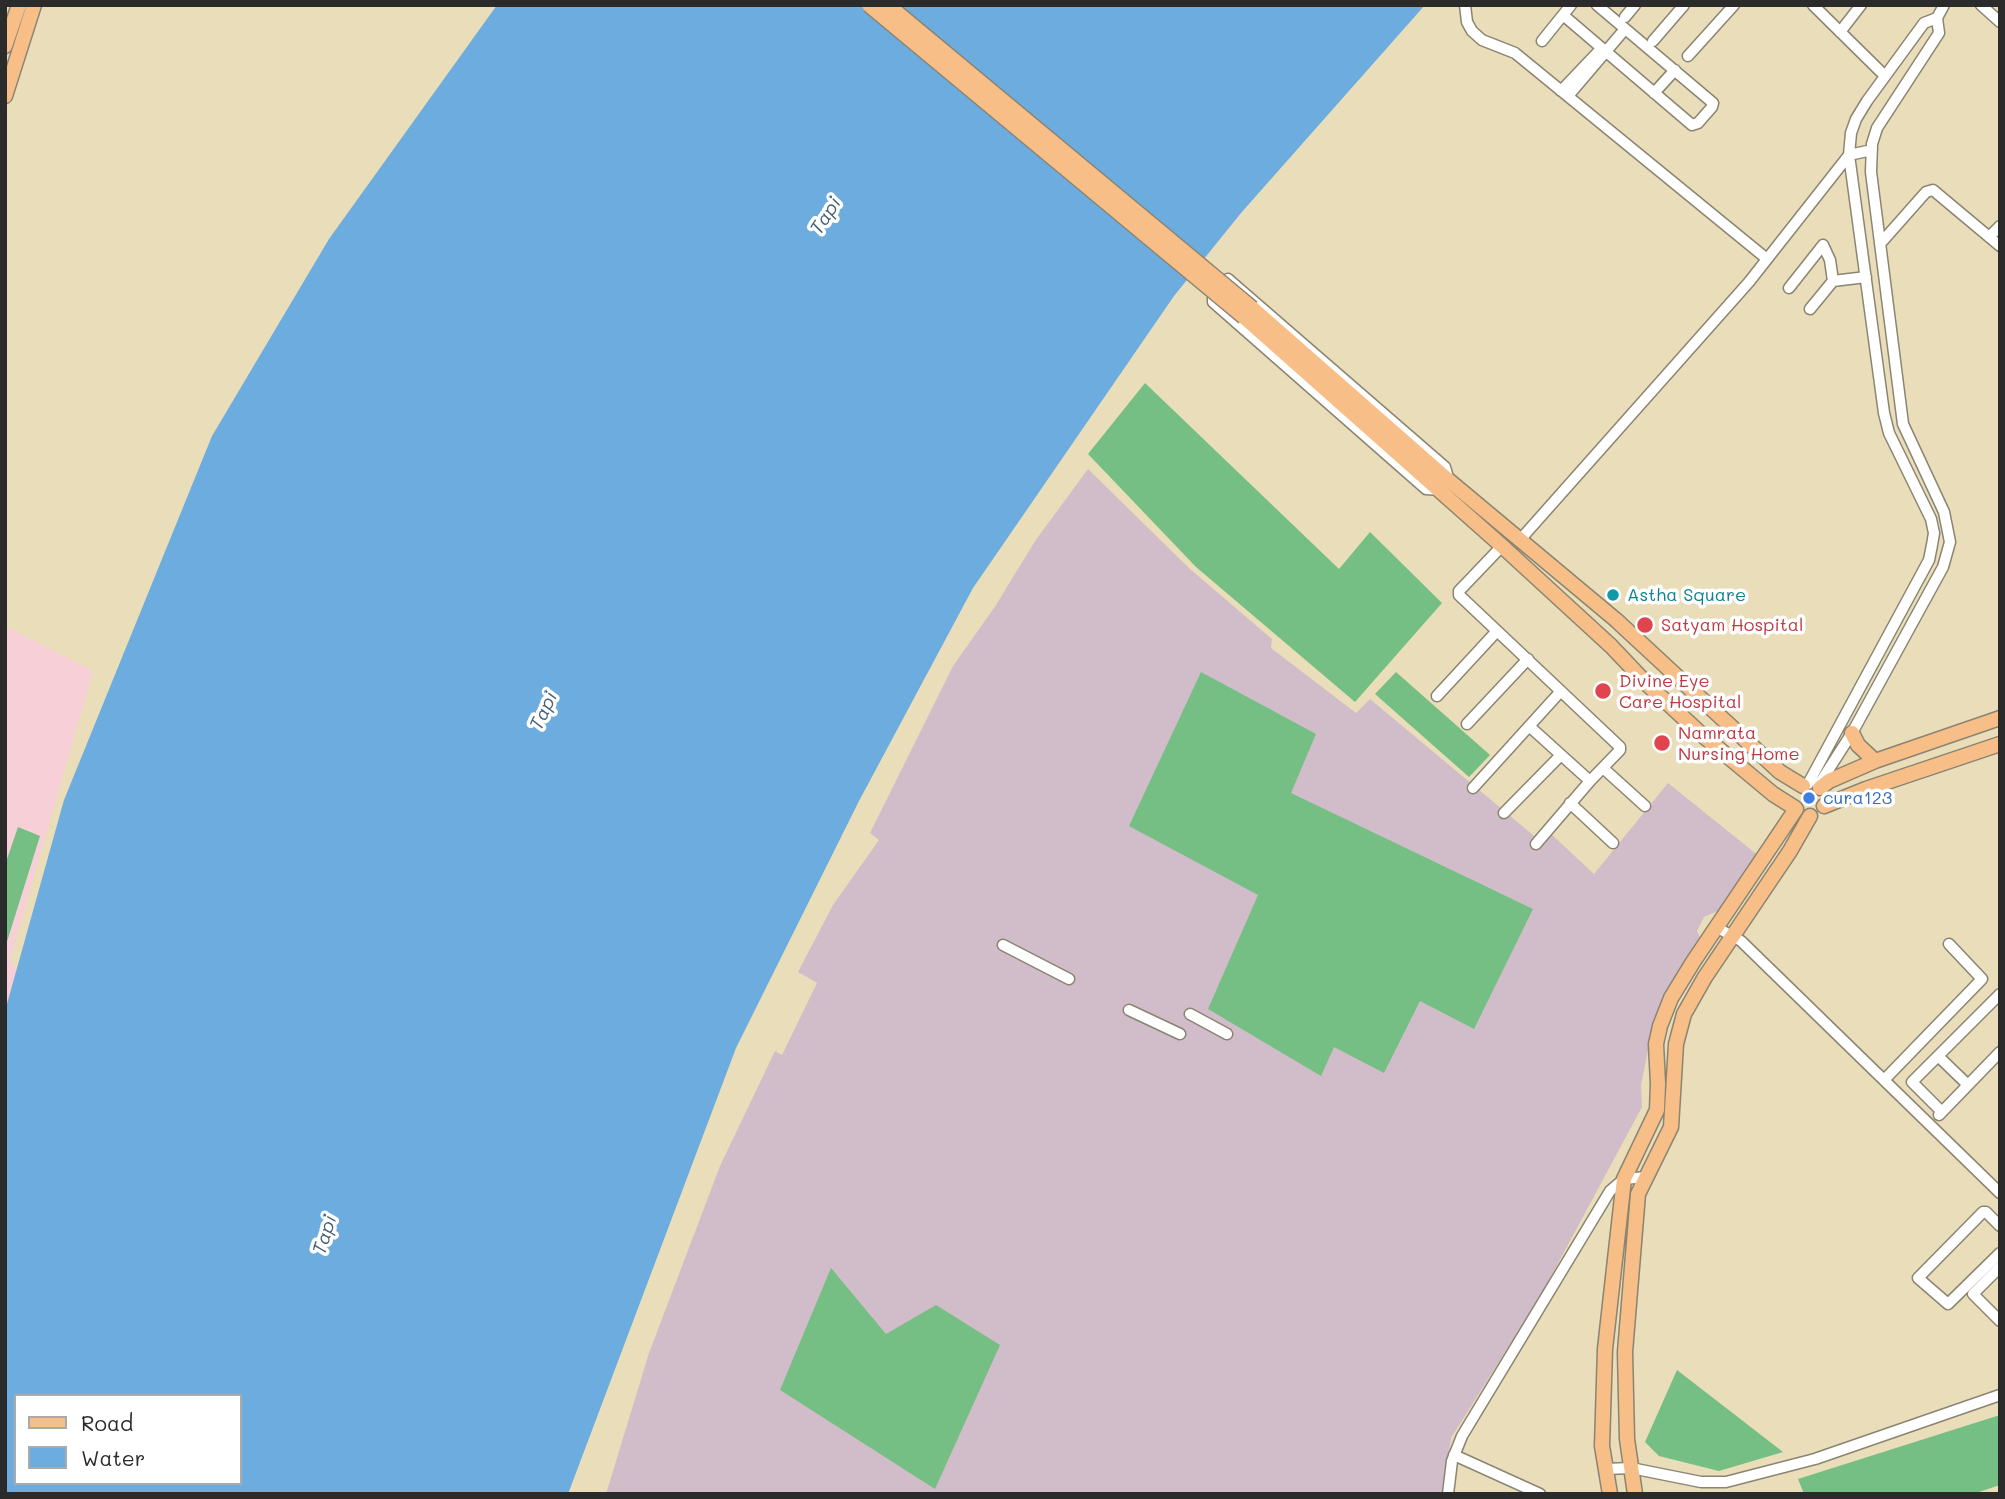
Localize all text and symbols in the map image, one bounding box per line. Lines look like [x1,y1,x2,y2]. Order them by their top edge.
water label: Tapi [806,193,846,239]
place label: Astha Square [1627,584,1746,606]
marker: Astha Square [1605,587,1621,603]
place label: Satyam Hospital [1661,614,1804,636]
marker: Satyam Hospital [1635,615,1655,635]
place label: Divine Eye Care Hospital [1619,670,1742,712]
marker: Divine Eye Care Hospital [1593,681,1613,701]
water label: Tapi [525,688,563,734]
place label: Namrata Nursing Home [1678,722,1800,764]
marker: Namrata Nursing Home [1652,733,1672,753]
place label: cura123 [1823,787,1892,809]
marker: cura123 [1801,790,1817,806]
water label: Tapi [308,1212,342,1258]
legend [14,1394,242,1485]
text: Road [81,1409,133,1436]
text: Water [81,1444,145,1471]

